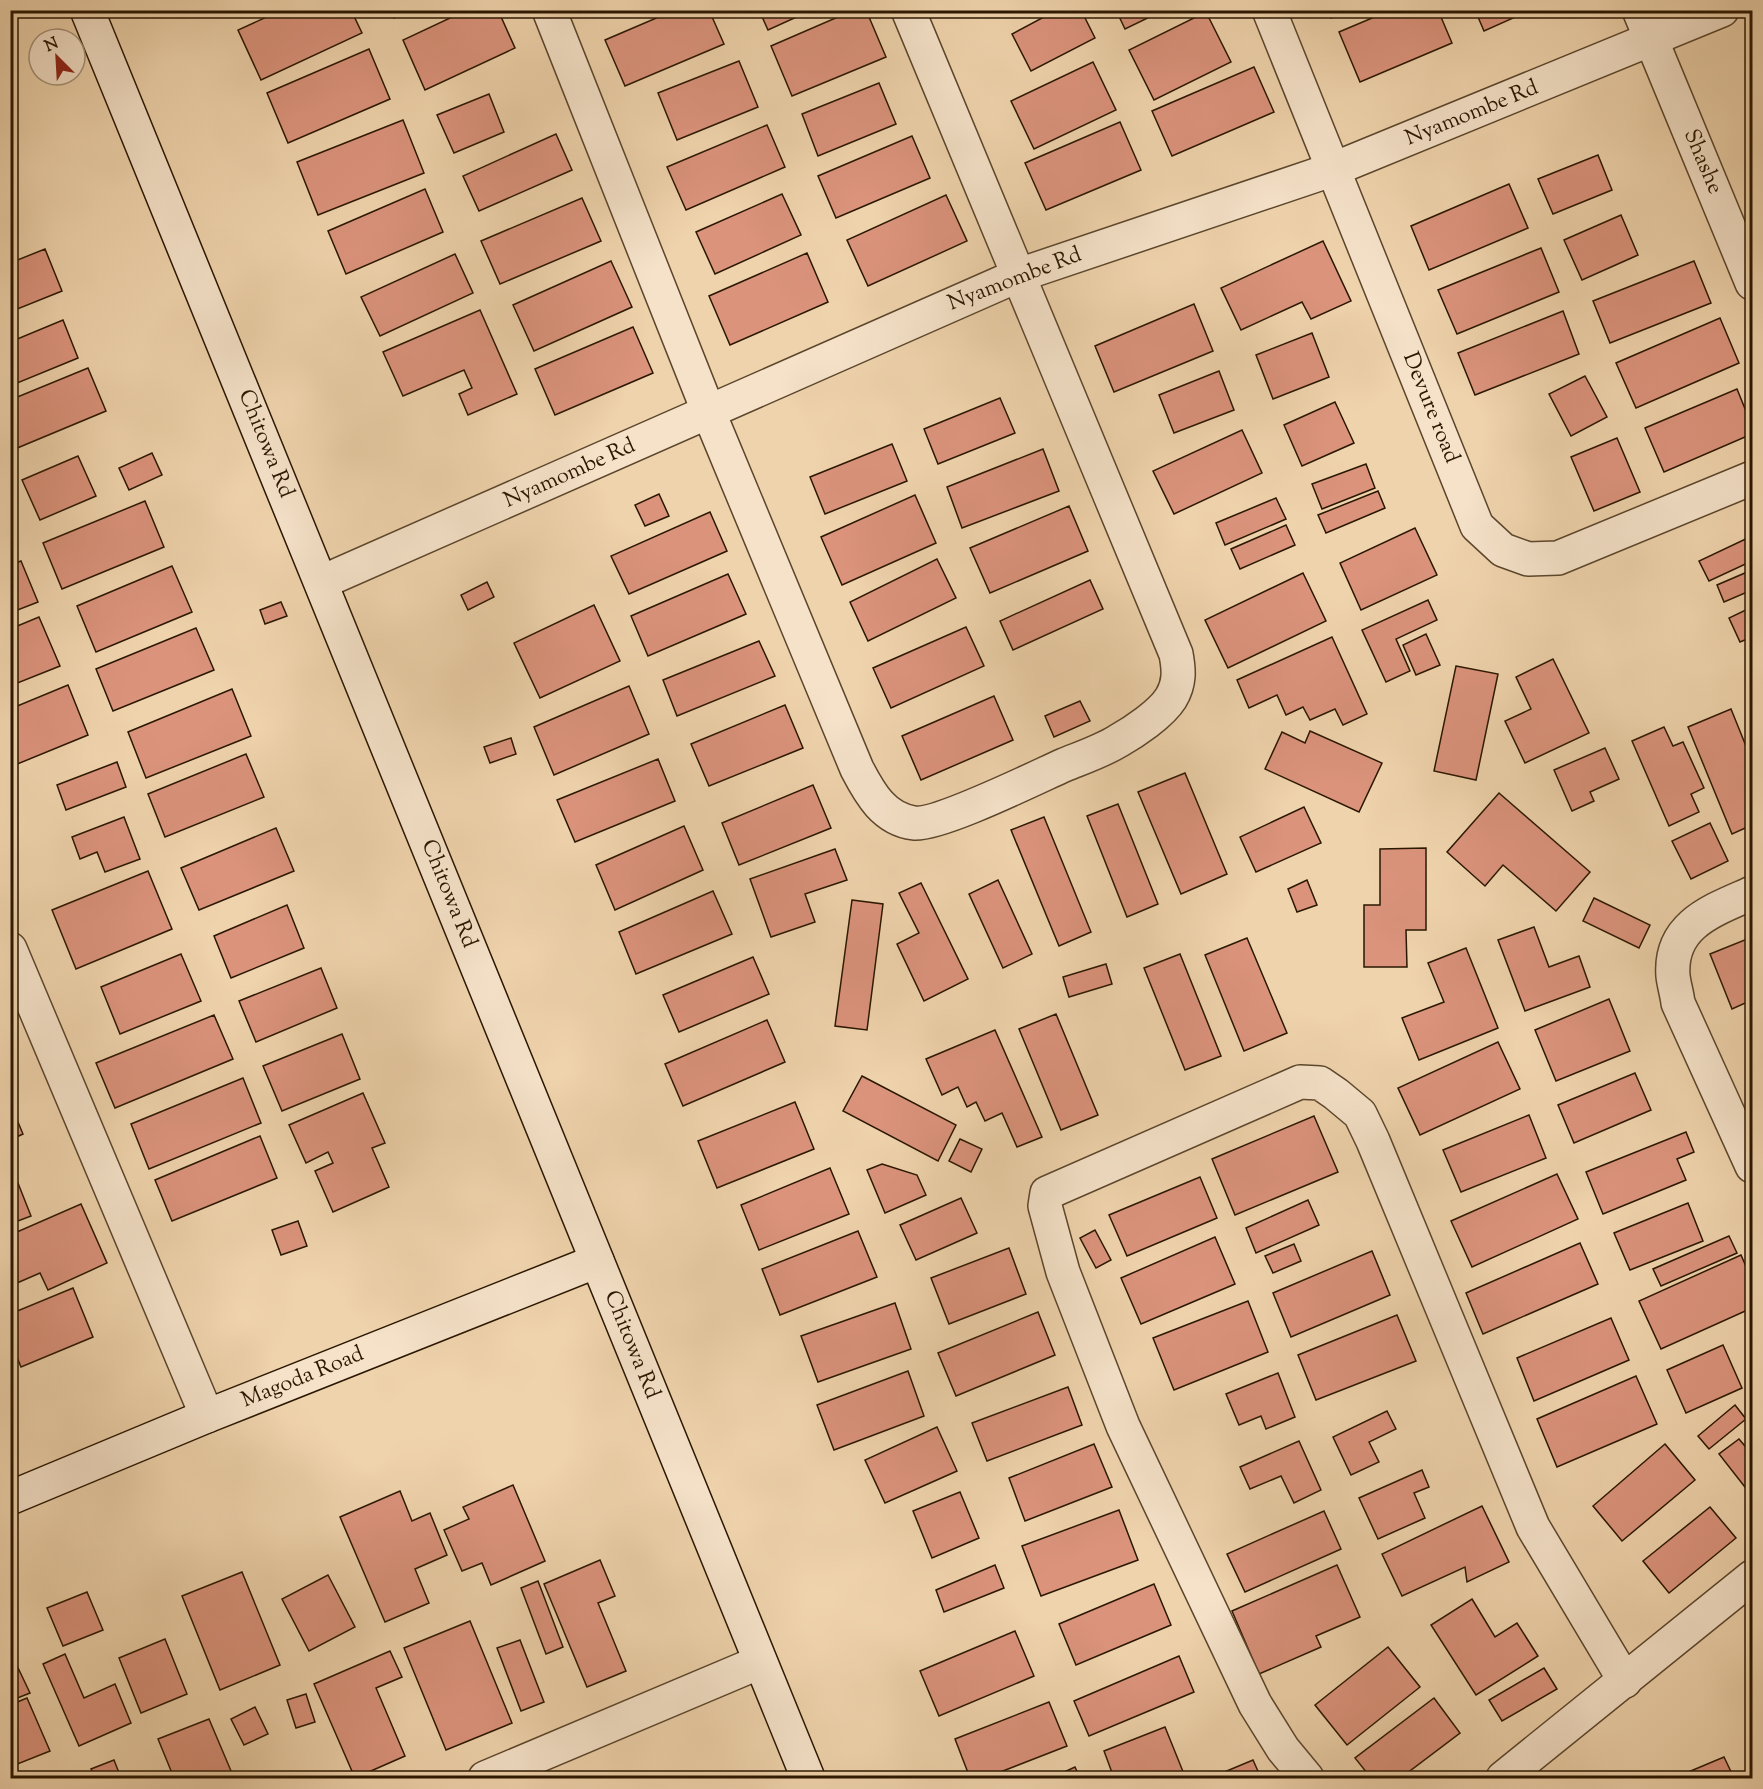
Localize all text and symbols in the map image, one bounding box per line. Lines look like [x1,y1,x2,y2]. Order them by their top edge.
north arrow [27,27,87,87]
text: N [41,32,63,59]
street label: Nyamombe Rd [1401,73,1543,155]
street label: Shashe [1674,125,1730,199]
street label: Nyamombe Rd [943,240,1087,320]
street label: Devure road [1393,348,1467,468]
street label: Chitowa Rd [229,385,301,503]
street label: Nyamombe Rd [499,431,641,517]
street label: Chitowa Rd [412,835,484,953]
street label: Chitowa Rd [595,1286,667,1404]
street label: Magoda Road [237,1339,369,1417]

